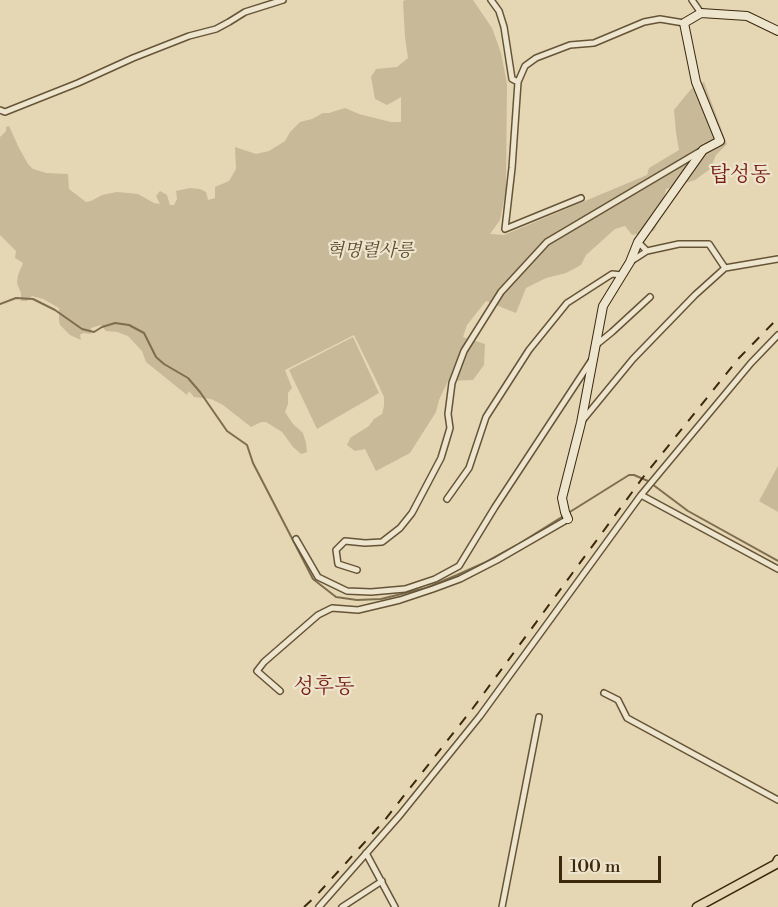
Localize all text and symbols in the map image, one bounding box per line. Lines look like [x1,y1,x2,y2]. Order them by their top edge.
district label: 탑성동 [710,163,770,189]
park label: 혁명렬사릉 [327,241,413,263]
district label: 성후동 [294,675,354,701]
scale bar [562,844,664,882]
text: 100 m [570,855,621,878]

